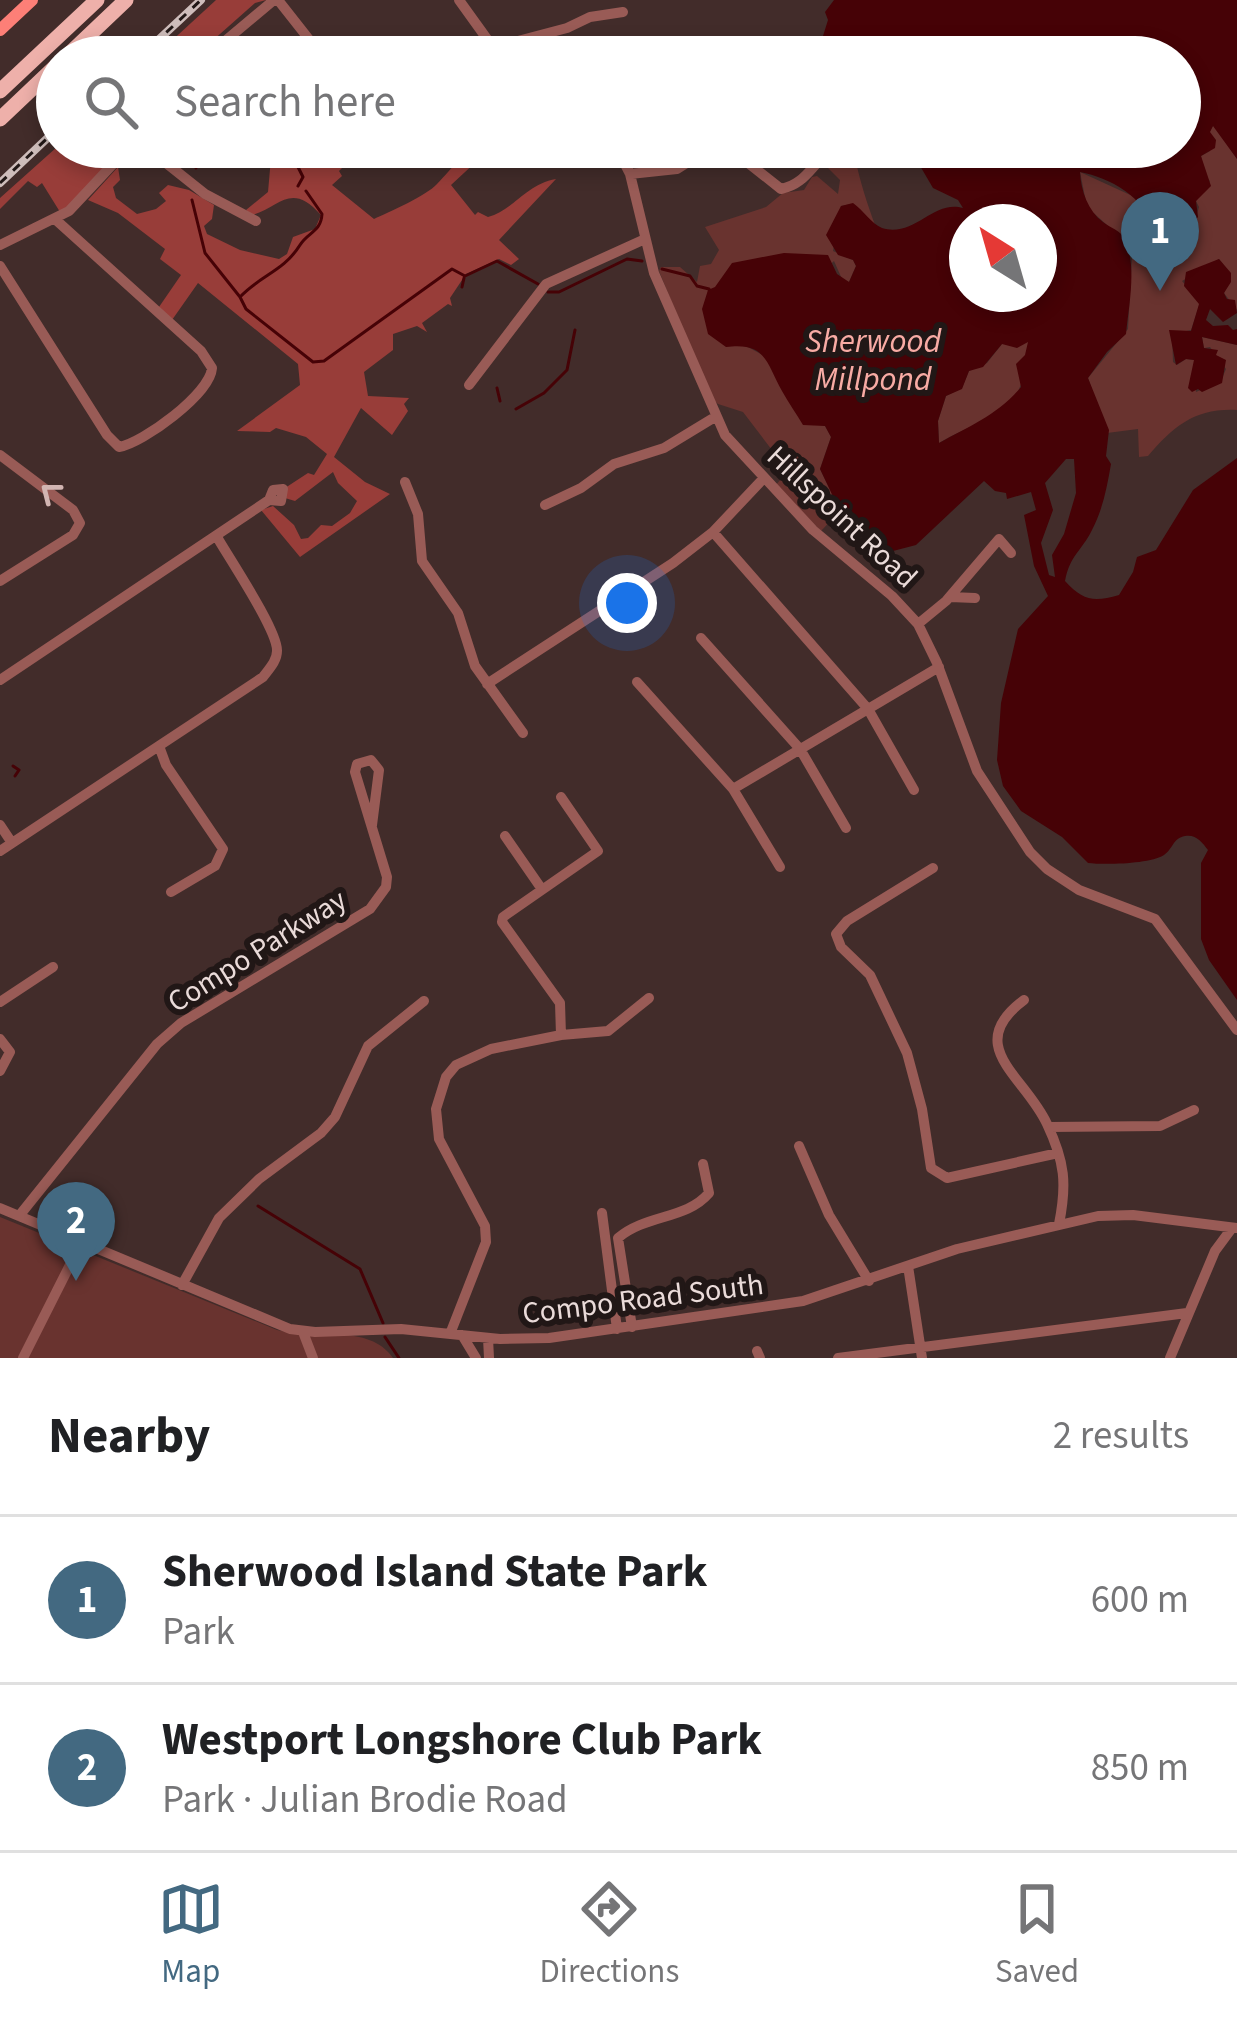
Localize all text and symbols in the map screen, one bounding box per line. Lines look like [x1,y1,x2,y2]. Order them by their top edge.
search box [36,36,1201,168]
icon: search [78,69,144,135]
text: Search here [174,70,396,134]
pin: 1 [1121,192,1199,291]
north arrow [949,204,1057,312]
water label: Sherwood Millpond [805,318,942,403]
street label: Hillspoint Road [757,436,927,598]
one-way arrow [41,485,63,506]
your location [597,573,657,633]
street label: Compo Parkway [159,879,355,1023]
pin: 2 [37,1182,115,1281]
street label: Compo Road South [520,1263,766,1335]
text: Nearby [48,1400,210,1472]
text: 2 results [1053,1408,1189,1464]
text: Sherwood Island State Park [162,1540,707,1604]
text: 1 [77,1572,97,1628]
text: 600 m [1091,1572,1189,1628]
text: Park [162,1604,235,1660]
text: Westport Longshore Club Park [162,1708,762,1772]
text: 2 [77,1740,97,1796]
text: 850 m [1091,1740,1189,1796]
text: Park · Julian Brodie Road [162,1772,568,1828]
tab: Map [158,1876,224,1995]
tab: Directions [540,1876,679,1995]
tab: Saved [995,1876,1079,1995]

